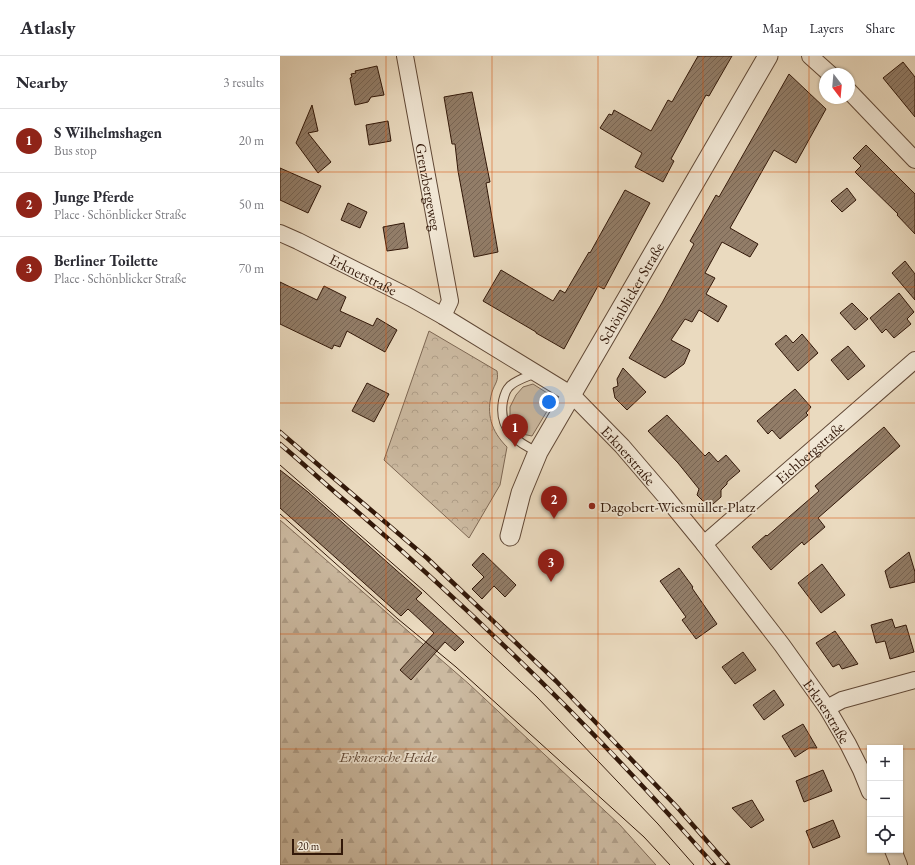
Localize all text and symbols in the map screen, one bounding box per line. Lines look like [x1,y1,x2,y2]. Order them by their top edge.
text: Atlasly [20,15,76,40]
text: Map [762,19,787,37]
text: Layers [809,19,844,37]
text: Share [866,19,895,37]
north arrow [819,68,855,104]
text: Nearby [16,71,68,93]
text: 3 results [223,74,264,91]
text: S Wilhelmshagen [54,123,162,142]
text: 1 [26,132,32,149]
text: 20 m [239,132,264,149]
street label: Grenzbergeweg [412,141,446,233]
text: Bus stop [54,142,97,159]
text: Junge Pferde [54,187,134,206]
text: 2 [26,196,32,213]
text: 50 m [239,196,264,213]
text: Place · Schönblicker Straße [54,206,186,223]
street label: Schönblicker Straße [594,238,667,347]
street label: Erknerstraße [326,249,401,299]
text: Berliner Toilette [54,251,158,270]
text: 3 [26,260,32,277]
text: 70 m [239,260,264,277]
text: Place · Schönblicker Straße [54,270,186,287]
your location [539,392,559,412]
pin: 1 [502,414,528,447]
street label: Eichbergstraße [771,417,848,487]
street label: Erknerstraße [597,421,661,489]
pin: 2 [541,486,567,519]
place label: Dagobert-Wiesmüller-Platz [600,497,756,516]
marker: Dagobert-Wiesmüller-Platz [587,501,597,511]
pin: 3 [538,549,564,582]
street label: Erknerstraße [799,675,855,747]
map controls [867,745,903,853]
button: + [867,745,903,781]
park label: Erknersche Heide [338,747,437,766]
button: − [867,781,903,817]
button: locate [867,817,903,853]
scale bar [292,837,343,856]
text: 20 m [298,839,319,853]

